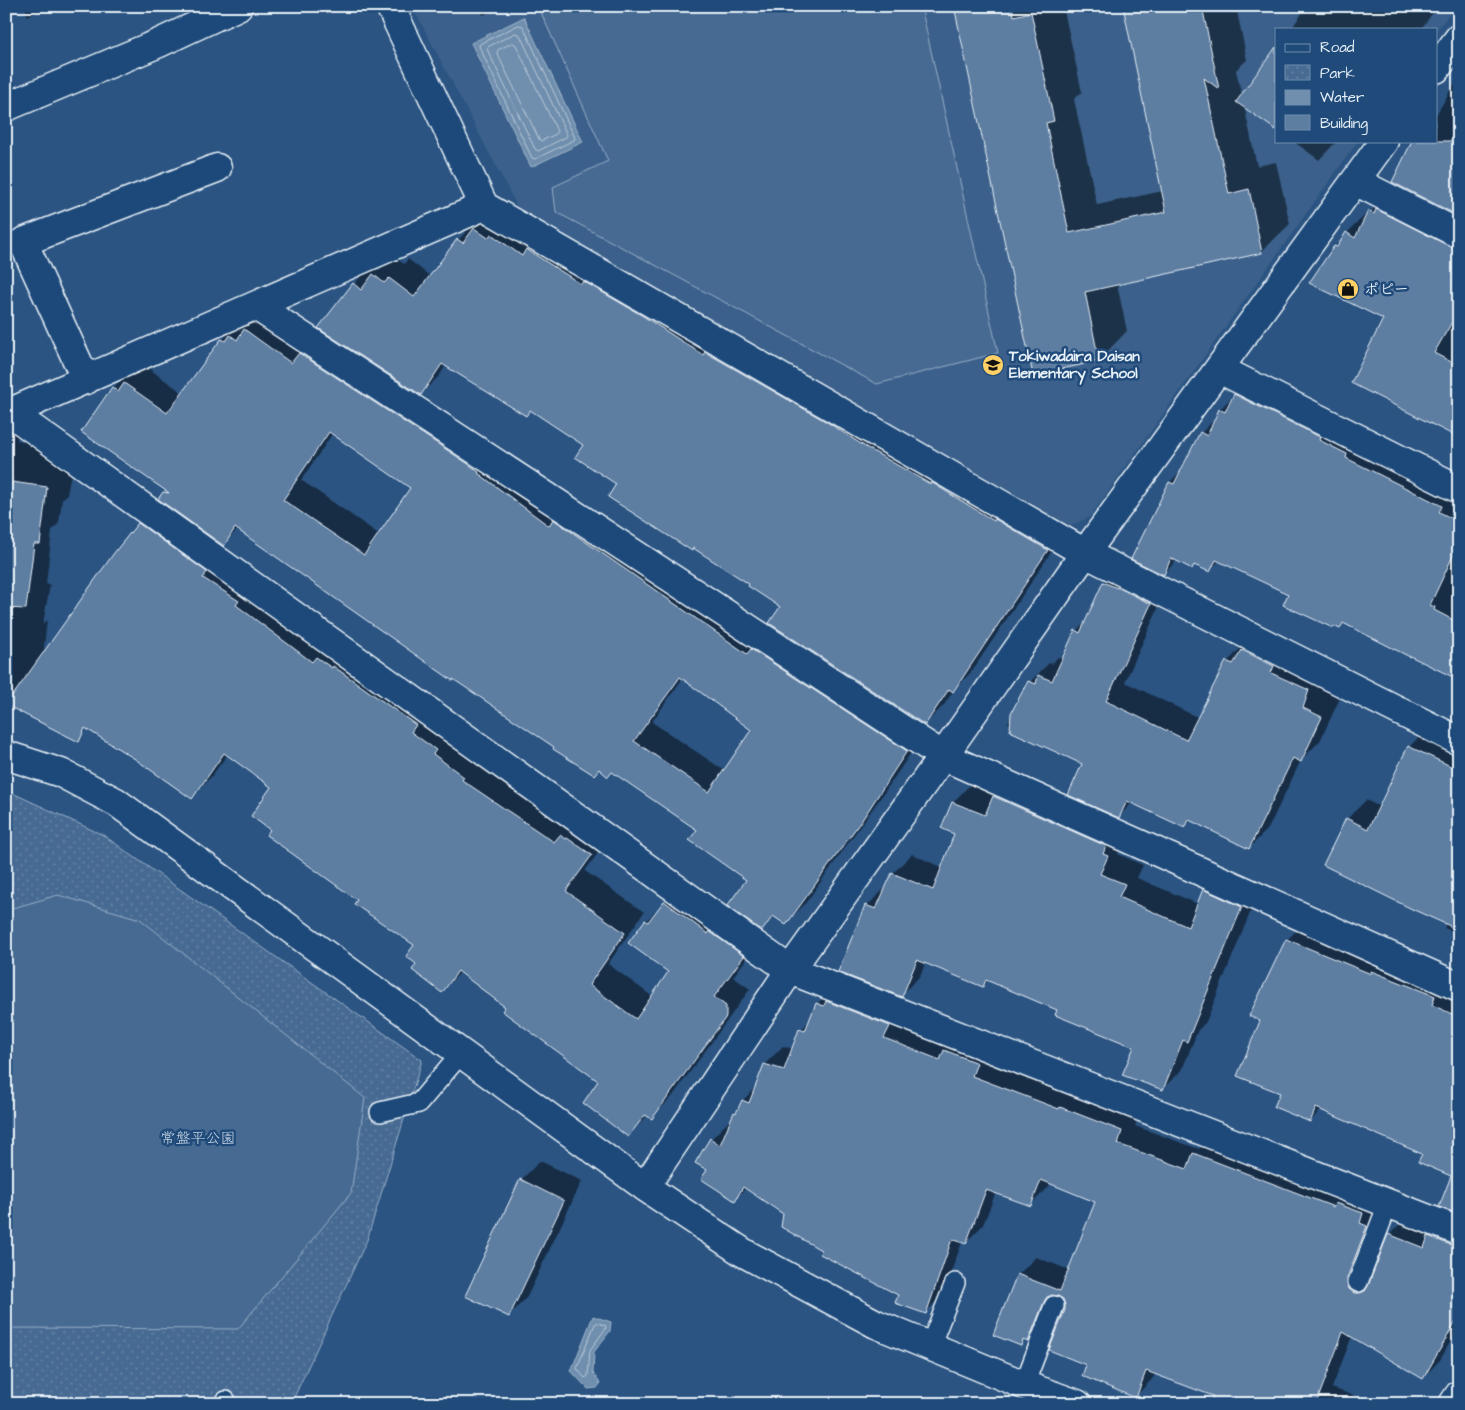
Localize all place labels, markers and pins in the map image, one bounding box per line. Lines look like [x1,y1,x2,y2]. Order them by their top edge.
shop icon: ポピー [1336,277,1360,301]
place label: ポピー [1364,279,1409,300]
place label: Tokiwadaira Daisan Elementary School [1008,346,1140,385]
school or university icon: Tokiwadaira Daisan Elementary School [981,353,1005,377]

